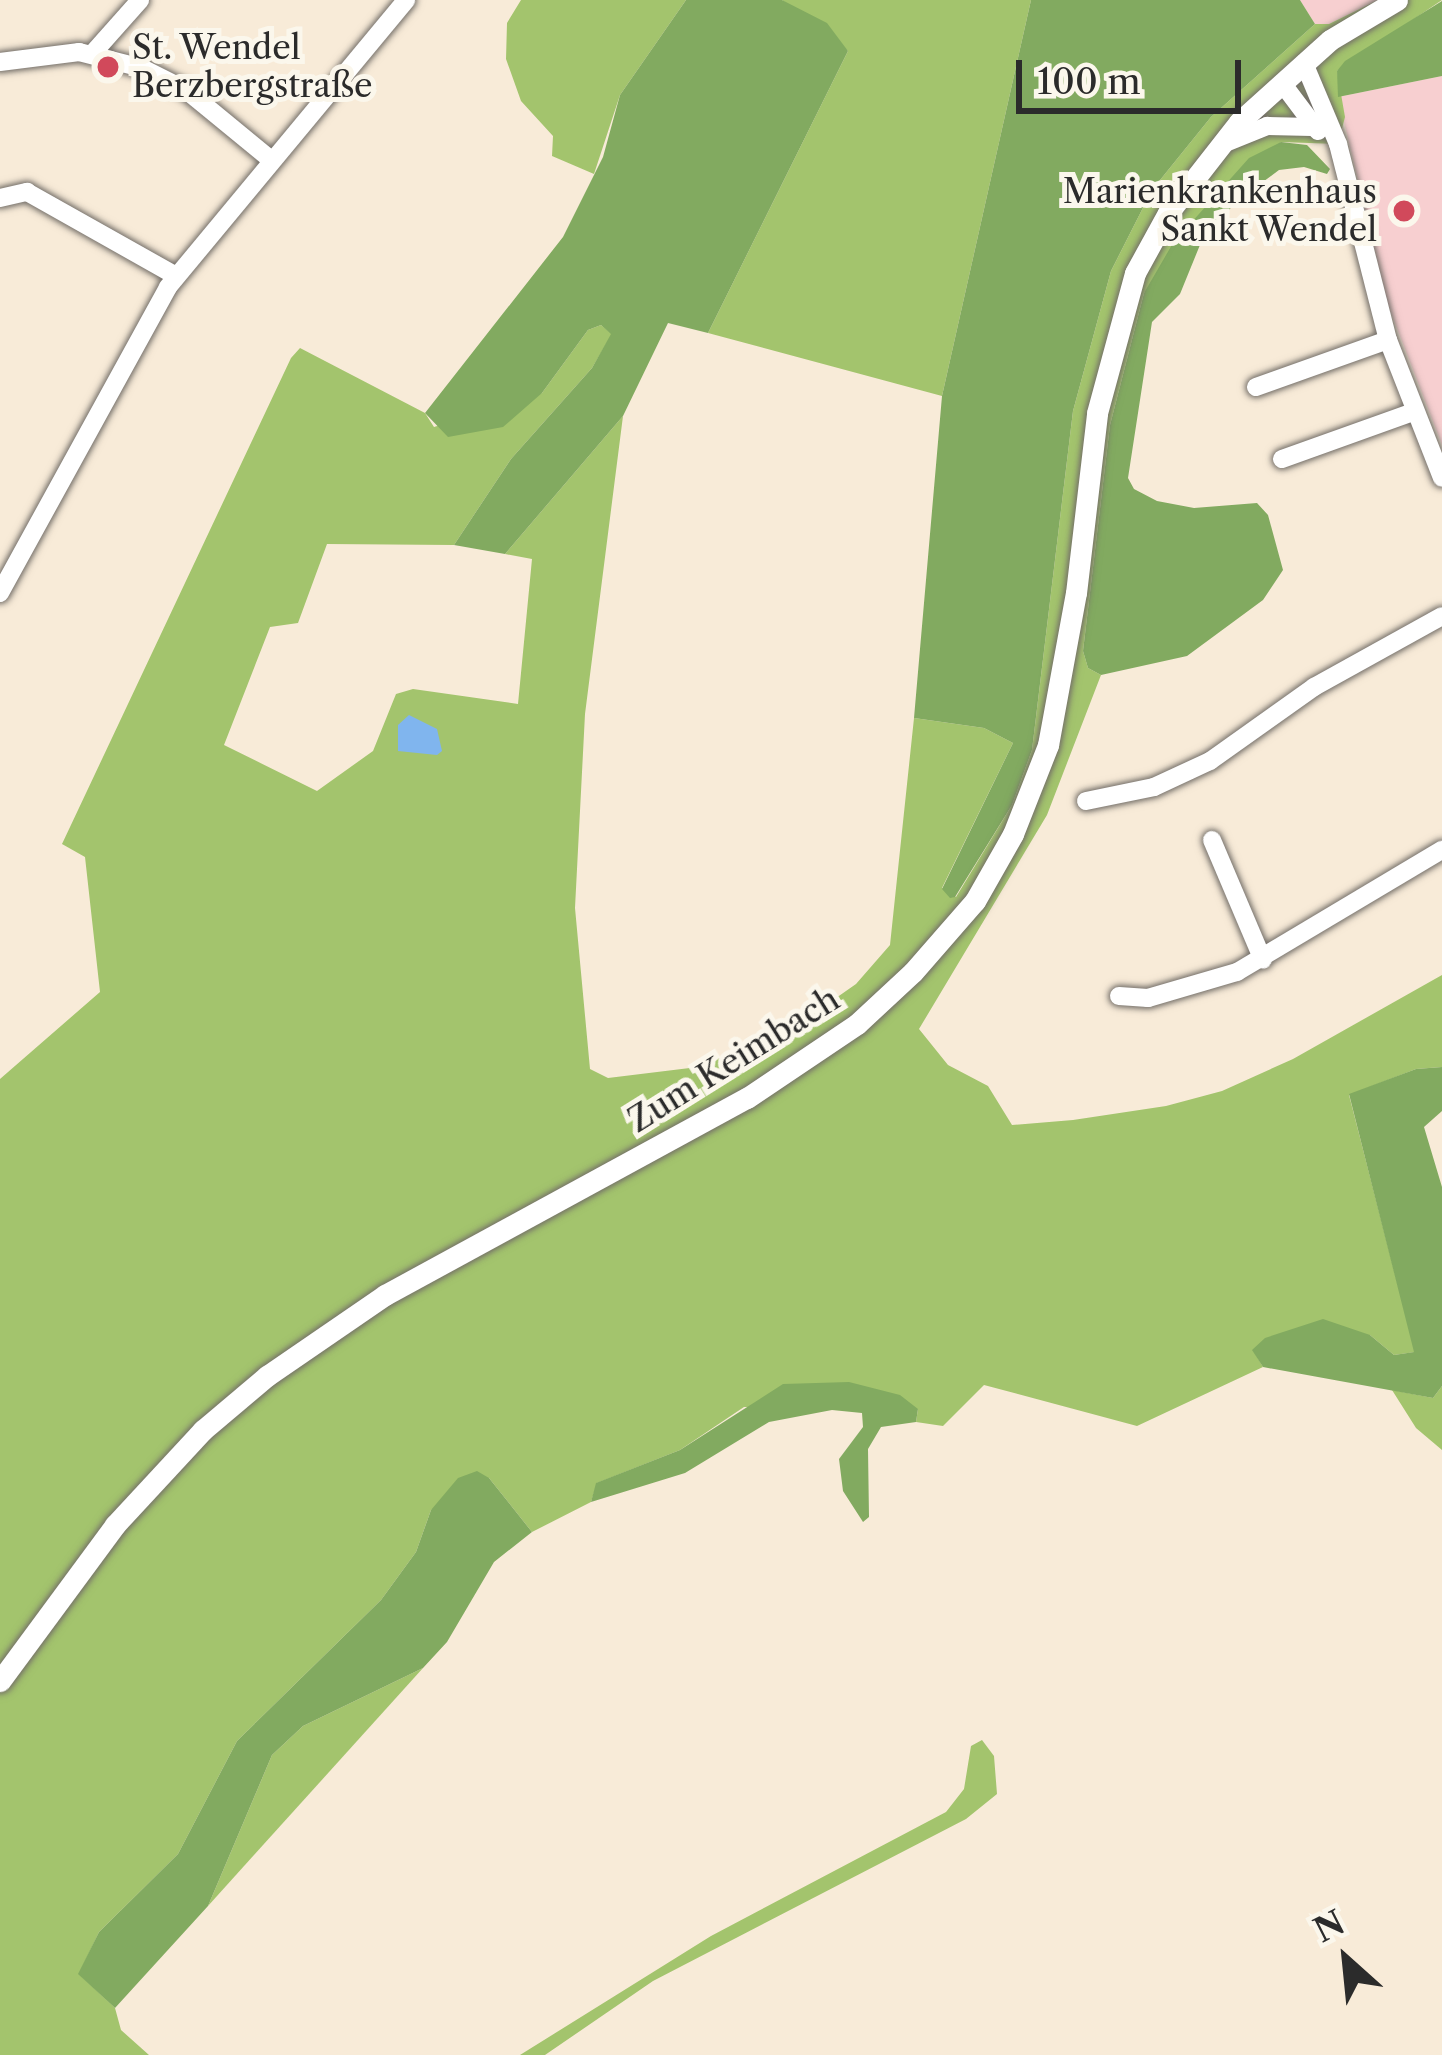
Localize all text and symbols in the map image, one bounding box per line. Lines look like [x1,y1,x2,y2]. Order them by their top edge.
place label: St. Wendel Berzbergstraße [132,28,372,106]
scale bar [1022,36,1247,110]
marker: St. Wendel Berzbergstraße [95,54,121,80]
text: 100 m [1037,59,1141,103]
place label: Marienkrankenhaus Sankt Wendel [1063,172,1377,250]
marker: Marienkrankenhaus Sankt Wendel [1388,195,1420,227]
street label: Zum Keimbach [621,979,847,1141]
north arrow [1286,1899,1406,2019]
text: N [1307,1902,1352,1951]

